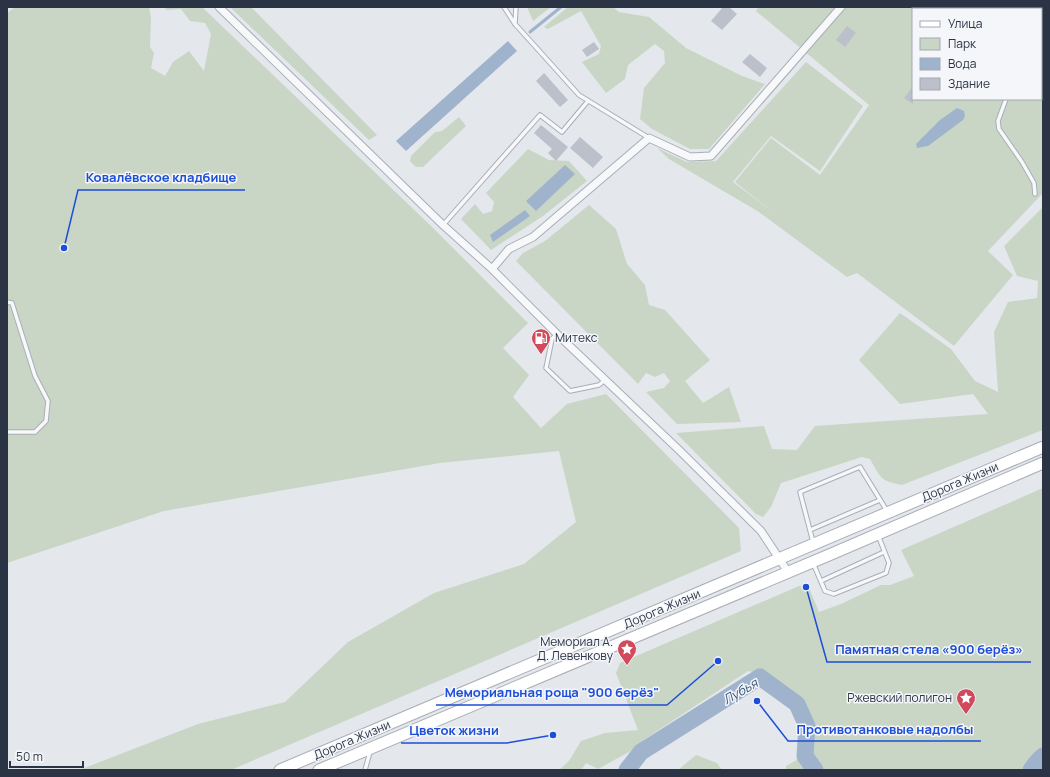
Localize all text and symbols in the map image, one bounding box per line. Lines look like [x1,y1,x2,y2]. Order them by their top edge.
legend [912,8,1042,100]
text: Улица [948,15,982,32]
text: Парк [948,35,977,52]
text: Вода [948,55,976,72]
text: Здание [948,75,990,92]
callout: Ковалёвское кладбище [78,165,245,190]
text: Ковалёвское кладбище [86,168,236,186]
fuel station icon: Митекс [530,327,552,355]
place label: Митекс [555,329,598,346]
street label: Дорога Жизни [919,458,1001,505]
street label: Дорога Жизни [621,585,703,632]
place label: Мемориал А. Д. Левенкову [537,633,614,664]
callout: Памятная стела «900 берёз» [827,637,1031,662]
place icon: Мемориал А. Д. Левенкову [616,638,638,666]
text: Памятная стела «900 берёз» [835,640,1023,658]
water label: Лубья [719,673,762,708]
callout: Мемориальная роща "900 берёз" [436,680,667,705]
text: Мемориальная роща "900 берёз" [445,683,659,701]
place icon: Ржевский полигон [955,687,977,715]
place label: Ржевский полигон [847,689,952,706]
street label: Дорога Жизни [311,716,393,763]
callout: Противотанковые надолбы [788,716,981,741]
callout: Цветок жизни [401,718,507,743]
text: Противотанковые надолбы [797,720,973,738]
text: Цветок жизни [409,721,499,739]
scale bar [10,743,83,769]
text: 50 m [16,748,43,765]

